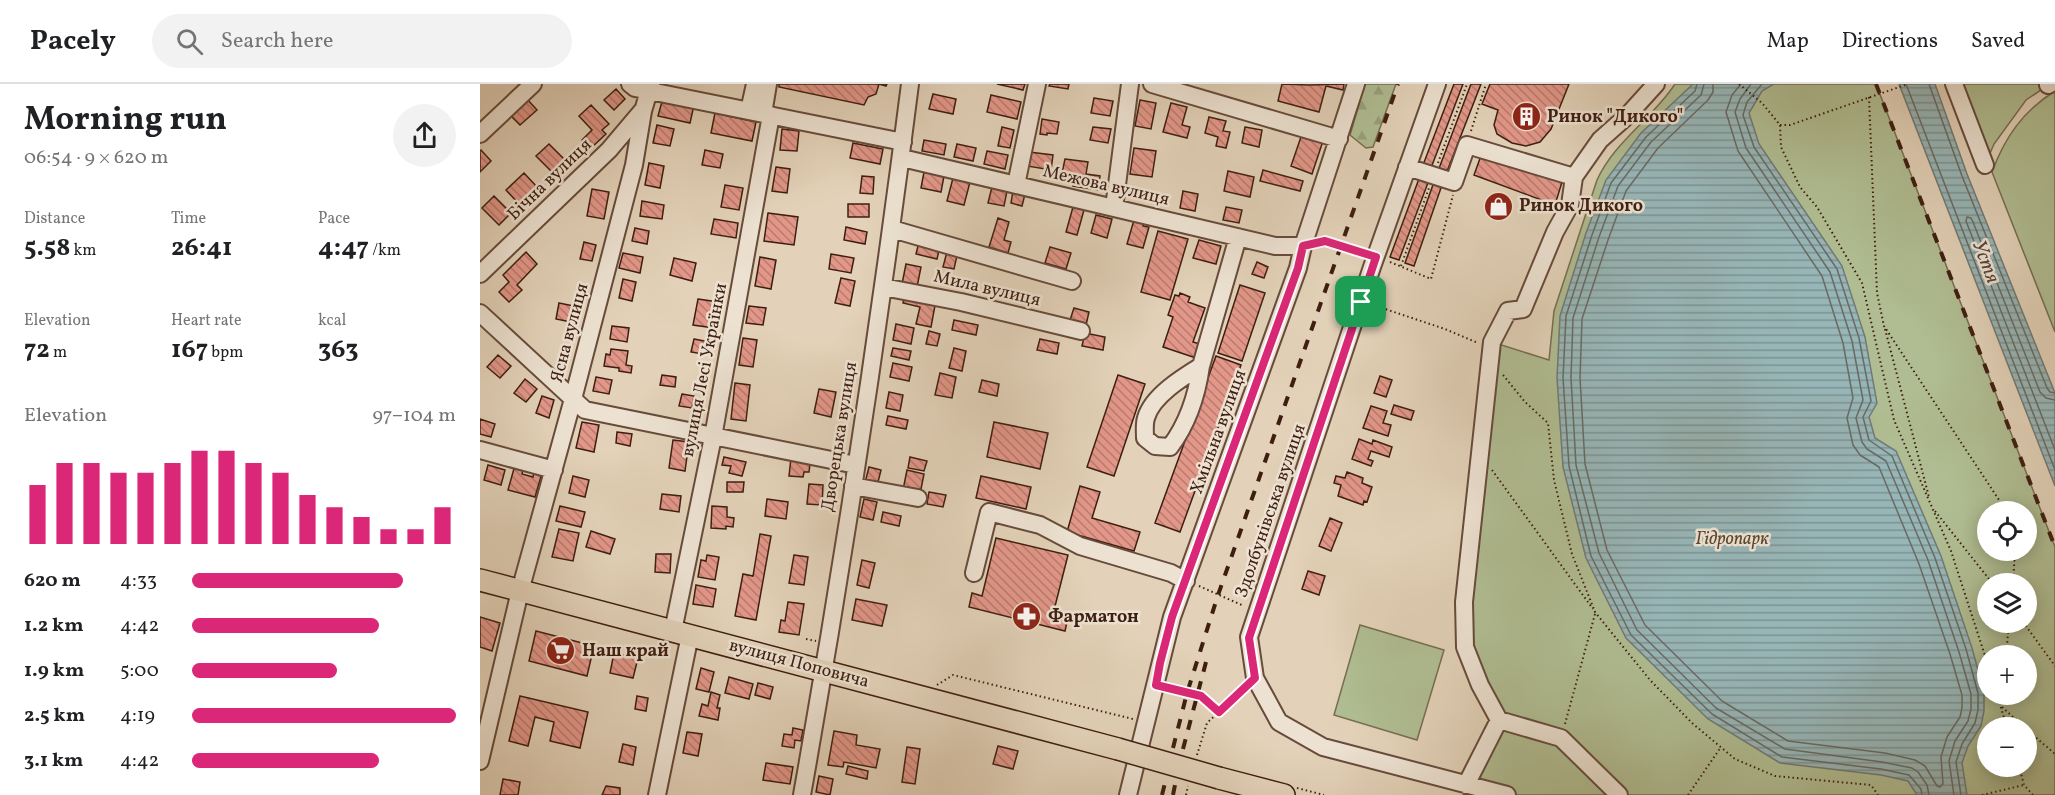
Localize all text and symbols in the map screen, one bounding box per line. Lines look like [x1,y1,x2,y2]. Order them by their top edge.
search box [152,14,572,68]
text: Pacely [30,22,116,61]
icon: search [173,25,206,58]
text: Search here [221,26,334,57]
text: Map [1767,27,1809,56]
text: Directions [1842,27,1938,56]
text: Saved [1971,27,2025,56]
text: Morning run [24,98,227,144]
building icon: Ринок "Дикого" [1510,101,1542,133]
button: share [393,104,456,167]
place label: Ринок "Дикого" [1547,105,1683,130]
street label: Бічна вулиця [502,133,598,227]
text: 06:54 · 9 × 620 m [24,144,168,172]
street label: Межова вулиця [1040,159,1172,213]
shop icon: Ринок Дикого [1482,190,1514,222]
place label: Ринок Дикого [1519,194,1643,219]
text: Distance [24,208,85,230]
text: Time [171,208,206,230]
text: Pace [318,208,350,230]
text: 5.58 [24,230,70,266]
text: 26:41 [171,230,232,266]
text: 4:47 [318,230,369,266]
water label: Устя [1964,237,2006,287]
text: km [70,240,96,262]
text: /km [369,240,401,262]
street label: Мила вулиця [931,265,1043,313]
pin [1335,276,1386,327]
street label: Ясна вулиця [545,280,595,386]
street label: вулиця Лесі Українки [676,281,734,459]
icon: arrive [1344,285,1377,318]
text: Elevation [24,310,91,332]
text: Heart rate [171,310,242,332]
text: kcal [318,310,346,332]
text: 72 [24,332,50,368]
text: 167 [171,332,208,368]
text: 363 [318,332,359,368]
text: m [50,342,67,364]
text: bpm [208,342,243,364]
street label: Дворецька вулиця [816,360,864,514]
street label: Хмільна вулиця [1185,366,1253,498]
text: Elevation [24,402,107,430]
text: 97–104 m [372,402,456,430]
street label: Здолбунівська вулиця [1230,421,1312,601]
map controls [1977,501,2037,777]
button: locate [1977,501,2037,561]
park label: Гідропарк [1696,527,1769,552]
text: 620 m [24,567,81,595]
text: 4:33 [120,567,157,595]
button: layers [1977,573,2037,633]
pharmacy icon: Фарматон [1011,601,1043,633]
place label: Фарматон [1048,605,1139,630]
text: 1.2 km [24,612,84,640]
text: 4:42 [120,612,159,640]
street label: вулиця Поповича [726,633,872,695]
supermarket icon: Наш край [545,635,577,667]
place label: Наш край [582,639,669,664]
button: + [1977,645,2037,705]
text: 1.9 km [24,657,84,685]
text: 5:00 [120,657,159,685]
text: 2.5 km [24,702,85,730]
text: 4:19 [120,702,155,730]
button: − [1977,717,2037,777]
text: 3.1 km [24,747,83,775]
text: 4:42 [120,747,159,775]

